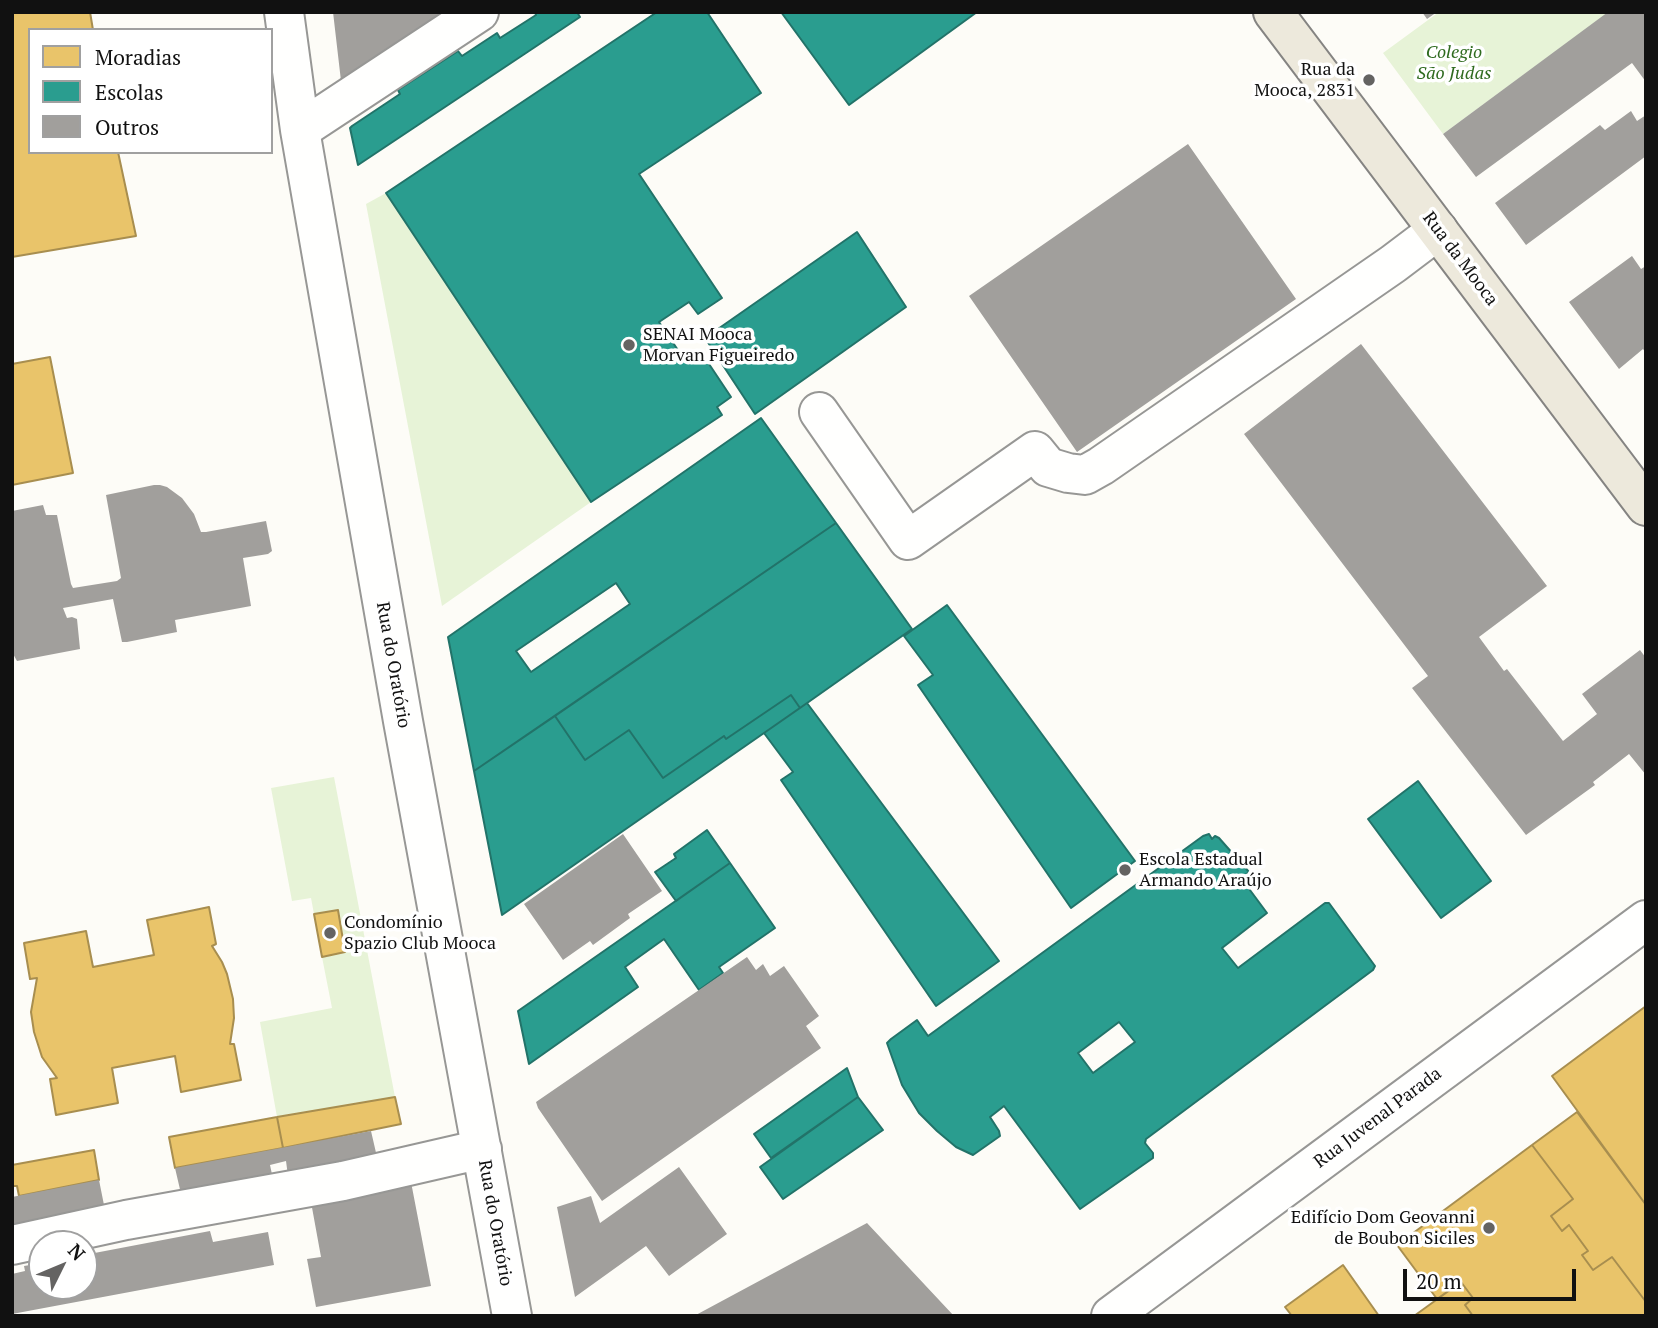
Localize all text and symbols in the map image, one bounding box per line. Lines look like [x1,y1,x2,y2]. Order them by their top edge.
legend [28,28,273,154]
park label: Colegio São Judas [1416,42,1492,84]
text: Moradias [95,43,181,71]
place label: Rua da Mooca, 2831 [1254,59,1355,102]
marker: Rua da Mooca, 2831 [1361,72,1377,88]
text: Escolas [95,78,163,106]
text: Outros [95,113,159,141]
street label: Rua da Mooca [1418,208,1502,310]
place label: SENAI Mooca Morvan Figueiredo [643,324,794,366]
marker: SENAI Mooca Morvan Figueiredo [621,337,637,353]
street label: Rua do Oratório [371,600,415,730]
place label: Escola Estadual Armando Araújo [1139,849,1272,892]
marker: Escola Estadual Armando Araújo [1117,862,1133,878]
place label: Condomínio Spazio Club Mooca [344,912,496,954]
marker: Condomínio Spazio Club Mooca [322,925,338,941]
street label: Rua Juvenal Parada [1310,1063,1446,1173]
street label: Rua do Oratório [473,1158,517,1288]
place label: Edifício Dom Geovanni de Boubon Siciles [1291,1207,1475,1250]
marker: Edifício Dom Geovanni de Boubon Siciles [1481,1220,1497,1236]
north arrow [28,1230,98,1300]
text: N [63,1238,91,1265]
scale bar [1406,1254,1579,1298]
text: 20 m [1416,1267,1462,1295]

